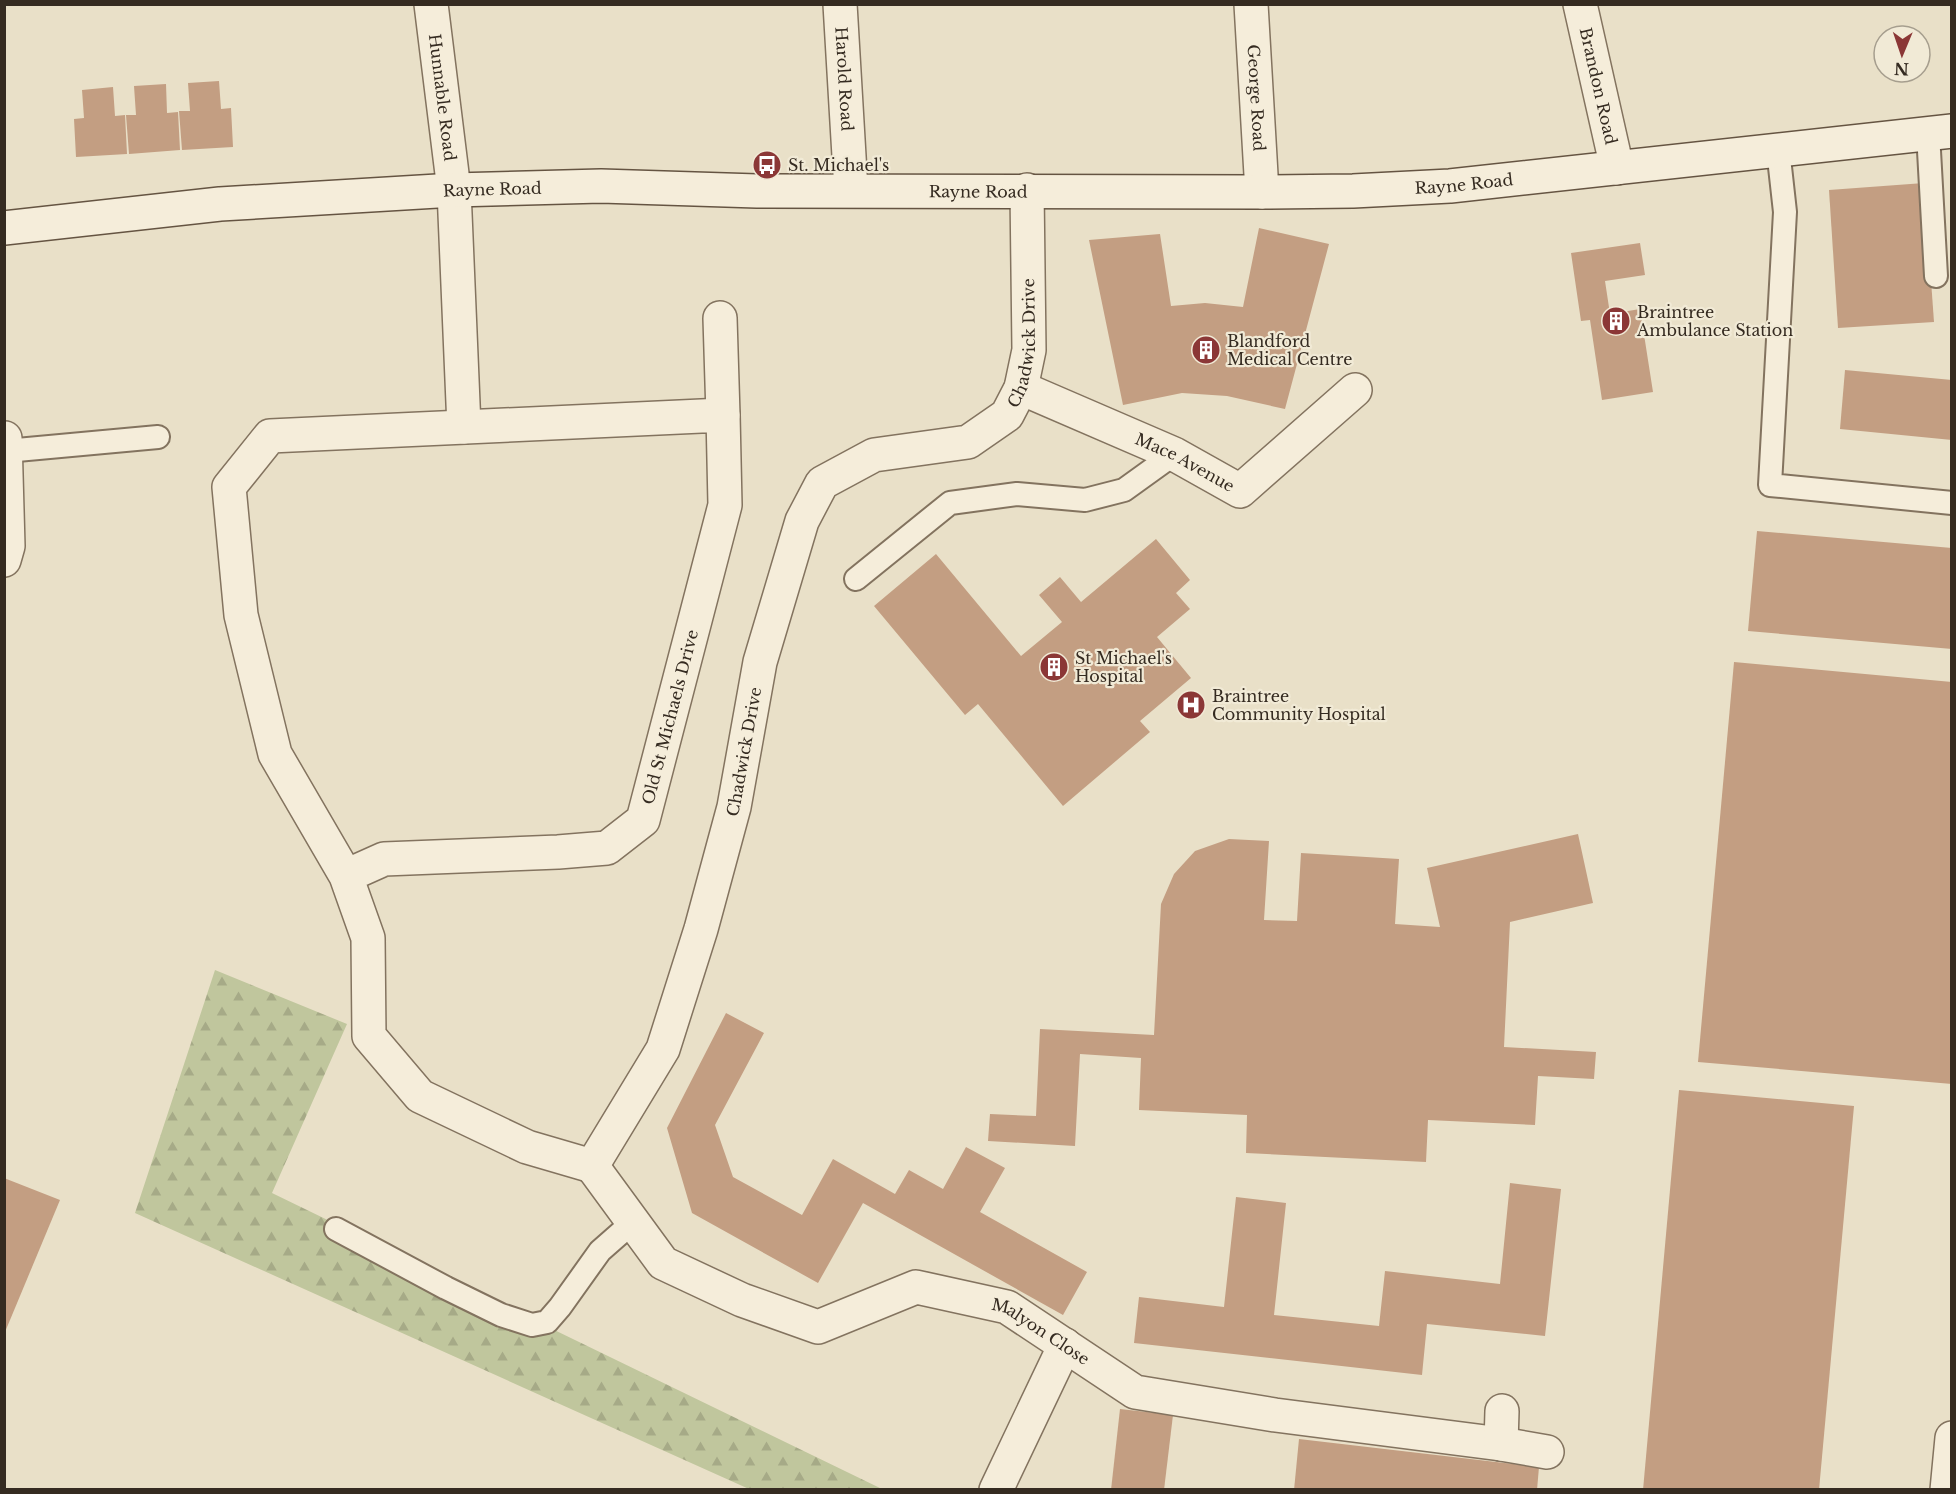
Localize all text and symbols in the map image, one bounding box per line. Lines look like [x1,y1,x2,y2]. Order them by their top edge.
north arrow [1872,24,1932,84]
street label: Harold Road [831,26,858,132]
street label: Brandon Road [1576,26,1621,147]
street label: Hunnable Road [425,32,460,162]
street label: George Road [1243,44,1270,152]
text: N [1894,59,1909,79]
bus stop icon: St. Michael's [751,149,783,181]
place label: St. Michael's [788,155,889,175]
street label: Rayne Road [1414,169,1514,198]
street label: Rayne Road [442,178,542,201]
street label: Rayne Road [929,181,1028,202]
street label: Chadwick Drive [1003,278,1039,411]
place label: Braintree Ambulance Station [1636,302,1793,340]
building icon: Braintree Ambulance Station [1600,305,1632,337]
place label: Blandford Medical Centre [1227,331,1352,369]
building icon: Blandford Medical Centre [1190,334,1222,366]
street label: Mace Avenue [1132,429,1238,496]
street label: Old St Michaels Drive [637,627,702,807]
place label: St Michael's Hospital [1075,648,1172,686]
building icon: St Michael's Hospital [1038,651,1070,683]
street label: Chadwick Drive [722,685,765,819]
place label: Braintree Community Hospital [1212,686,1386,724]
hospital icon: Braintree Community Hospital [1175,689,1207,721]
street label: Malyon Close [990,1294,1093,1369]

